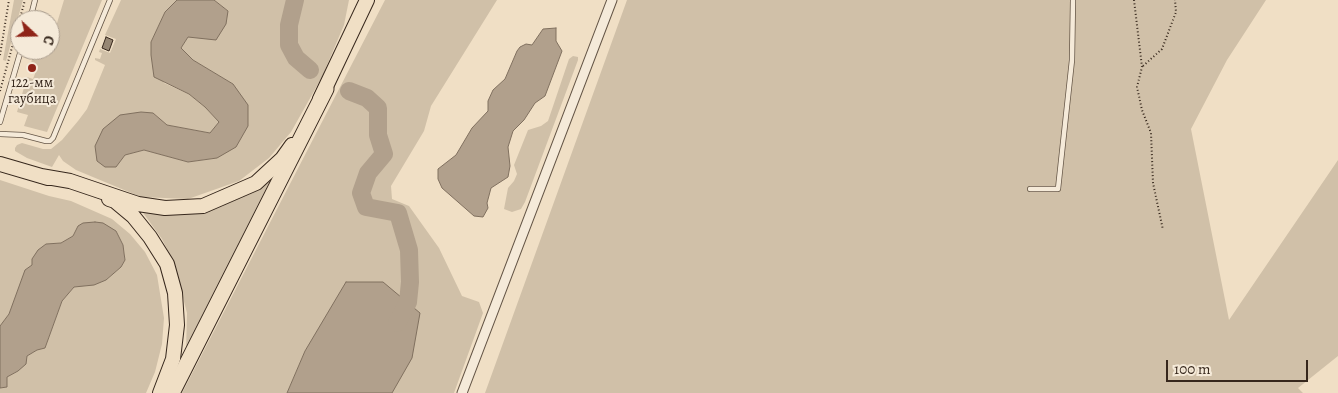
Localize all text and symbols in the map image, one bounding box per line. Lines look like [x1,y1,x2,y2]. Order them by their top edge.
north arrow [10,10,60,60]
text: С [38,33,59,48]
marker: 122-мм гаубица [26,62,38,74]
place label: 122-мм гаубица [8,76,56,108]
scale bar [1168,350,1310,382]
text: 100 m [1174,359,1211,379]

